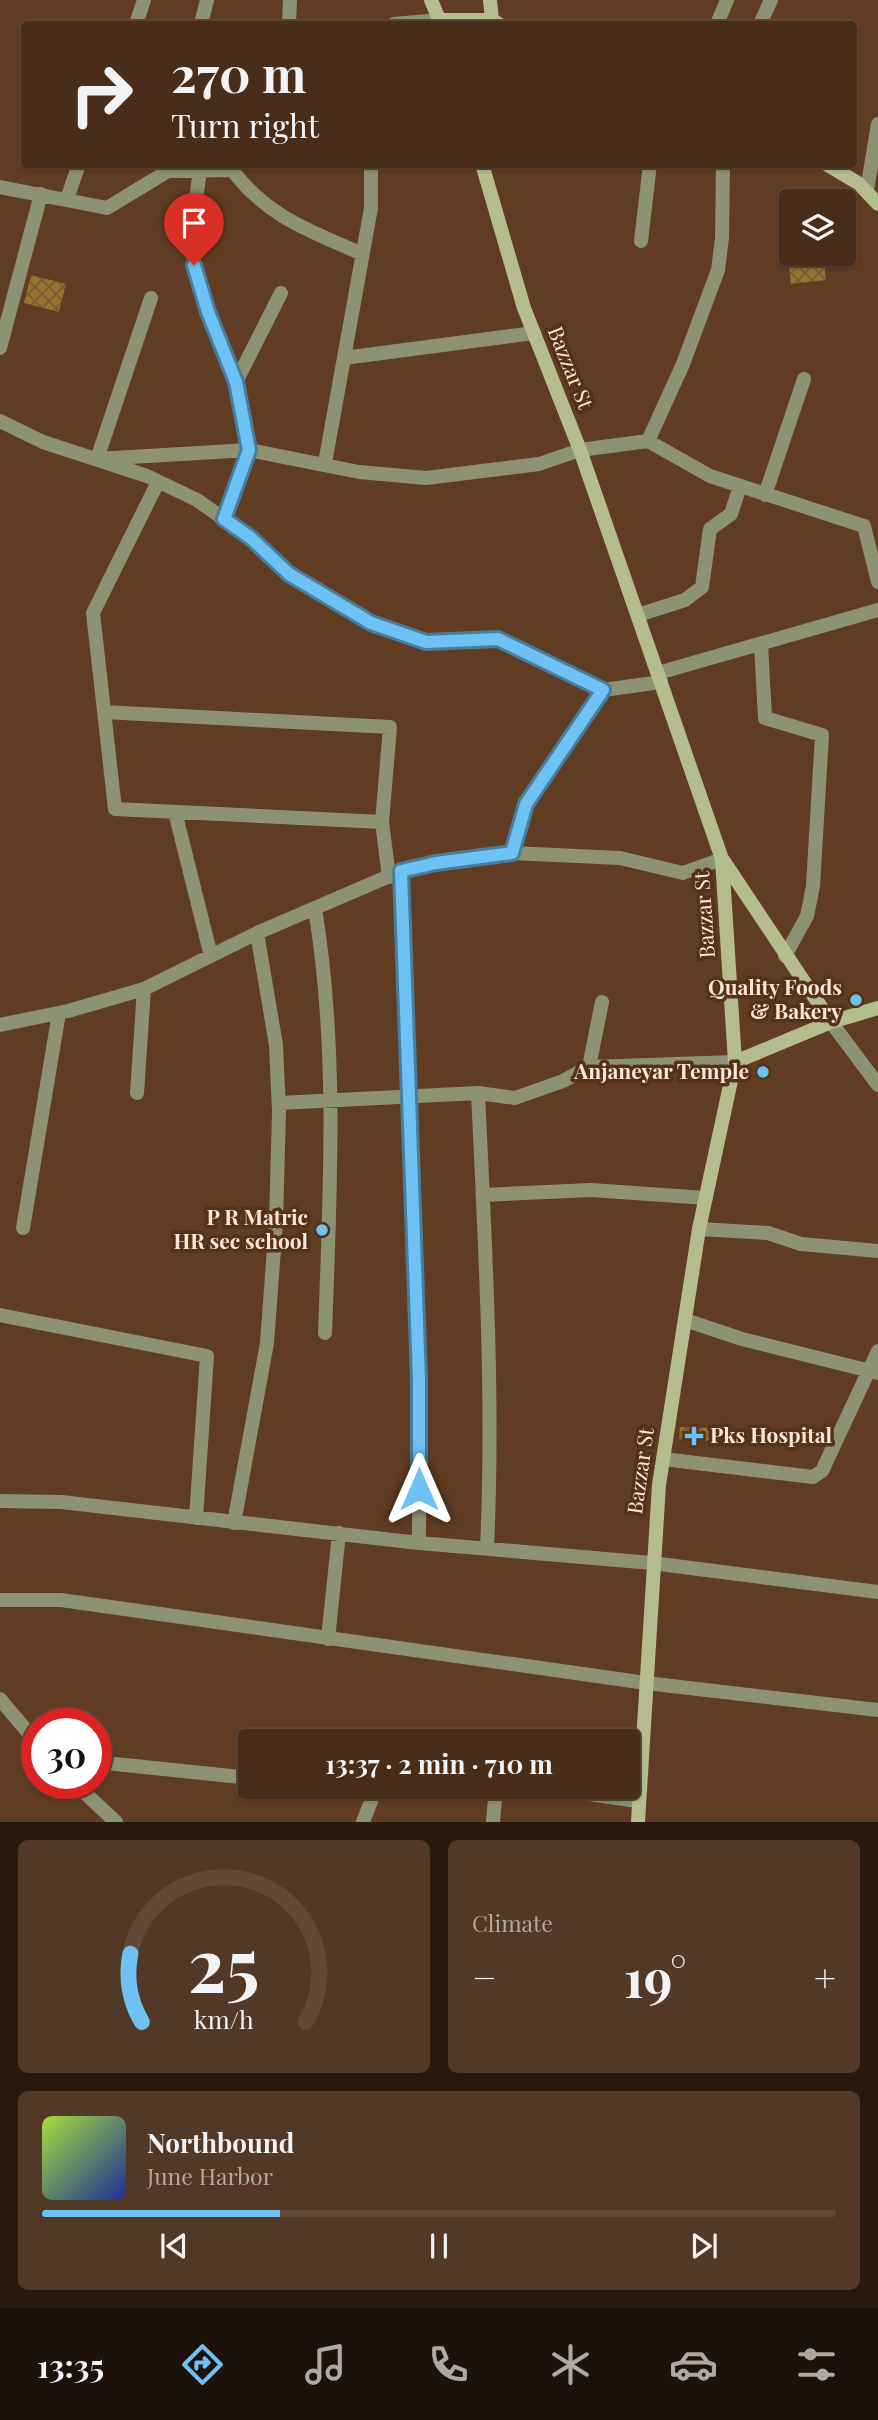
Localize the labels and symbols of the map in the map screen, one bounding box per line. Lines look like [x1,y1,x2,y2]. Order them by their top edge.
pin [164,193,224,265]
street label: Bazzar St [543,322,601,413]
street label: Bazzar St [686,870,720,959]
place label: Quality Foods & Bakery [708,972,842,1024]
marker: Quality Foods & Bakery [848,992,864,1008]
place label: Anjaneyar Temple [573,1056,749,1084]
marker: Anjaneyar Temple [755,1064,771,1080]
place label: P R Matric HR sec school [173,1202,308,1254]
marker: P R Matric HR sec school [314,1222,330,1238]
place label: Pks Hospital [710,1420,833,1448]
street label: Bazzar St [619,1425,659,1516]
marker: Pks Hospital [684,1426,704,1446]
position arrow [382,1452,456,1526]
speed limit sign: 30 [21,1708,112,1799]

